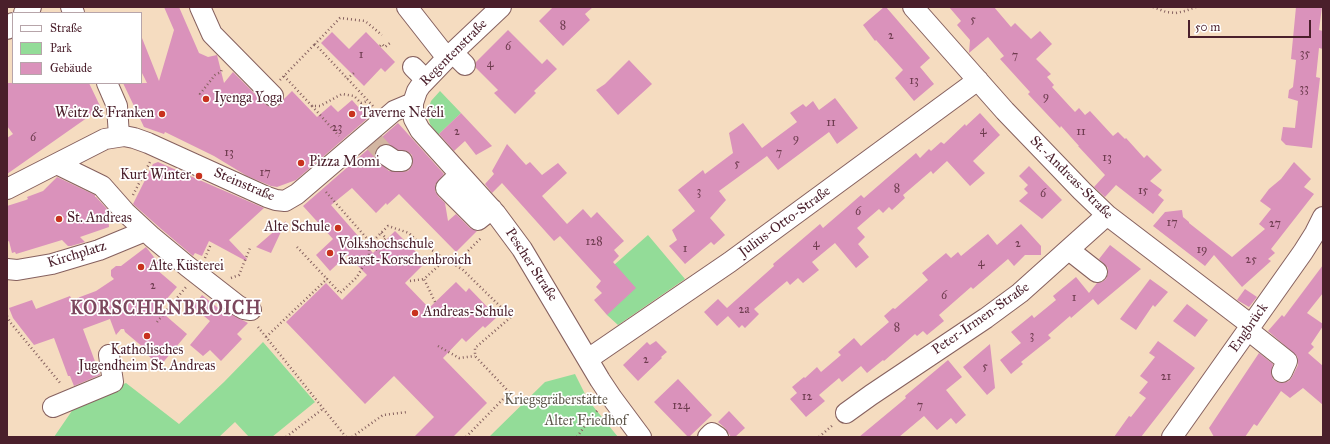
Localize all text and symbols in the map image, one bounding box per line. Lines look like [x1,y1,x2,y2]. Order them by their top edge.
legend [12,12,142,84]
scale bar [1190,12,1313,38]
house number: 5 [970,13,976,27]
street label: Regentenstraße [417,16,491,90]
house number: 8 [560,19,566,33]
text: 50 m [1195,20,1220,34]
text: Straße [50,21,82,35]
house number: 2 [888,29,894,43]
house number: 6 [505,40,511,54]
text: Park [50,41,72,55]
house number: 35 [1300,47,1310,61]
house number: 1 [359,48,363,62]
house number: 7 [1012,49,1018,63]
house number: 4 [487,57,493,71]
text: Gebäude [50,61,92,75]
house number: 13 [909,74,919,88]
house number: 33 [1299,82,1309,96]
house number: 9 [1043,90,1049,104]
place label: Iyenga Yoga [214,91,282,107]
marker: Iyenga Yoga [201,94,211,104]
place label: Weitz & Franken [55,106,154,122]
place label: Taverne Nefeli [360,106,444,122]
marker: Weitz & Franken [157,109,167,119]
marker: Taverne Nefeli [347,109,357,119]
house number: 11 [826,116,836,130]
house number: 23 [332,121,342,135]
house number: 4 [980,124,986,138]
house number: 2 [454,125,460,139]
house number: 11 [1076,125,1086,139]
house number: 6 [30,131,36,145]
house number: 9 [793,132,799,146]
street label: St.-Andreas-Straße [1026,133,1116,223]
house number: 13 [224,146,234,160]
house number: 7 [776,146,782,160]
house number: 13 [1102,151,1112,165]
place label: Pizza Momi [309,155,380,171]
house number: 5 [734,157,740,171]
marker: Pizza Momi [296,158,306,168]
street label: Steinstraße [211,165,277,205]
house number: 17 [259,166,271,180]
place label: Kurt Winter [120,168,191,184]
marker: Kurt Winter [194,171,204,181]
house number: 8 [894,182,900,196]
street label: Julius-Otto-Straße [736,183,834,261]
house number: 15 [1138,184,1148,198]
house number: 3 [697,185,701,199]
house number: 6 [1040,187,1046,201]
house number: 6 [855,205,861,219]
place label: St. Andreas [67,211,132,227]
marker: St. Andreas [54,214,64,224]
house number: 17 [1166,216,1178,230]
house number: 27 [1269,217,1281,231]
place label: Alte Schule [264,220,330,236]
marker: Alte Schule [333,223,343,233]
street label: Pescher Straße [501,225,561,305]
house number: 128 [585,235,603,249]
place label: Volkshochschule Kaarst-Korschenbroich [338,237,472,270]
house number: 4 [813,237,819,251]
house number: 2 [1015,237,1021,251]
street label: Kirchplatz [46,238,108,272]
house number: 1 [683,242,687,256]
house number: 19 [1196,243,1208,257]
marker: Volkshochschule Kaarst-Korschenbroich [325,248,335,258]
house number: 25 [1245,253,1257,267]
house number: 4 [978,256,984,270]
place label: Alte Küsterei [149,259,224,275]
marker: Alte Küsterei [136,262,146,272]
house number: 2 [150,279,156,293]
street label: Peter-Irmen-Straße [929,279,1033,359]
house number: 6 [941,289,947,303]
house number: 1 [1072,291,1076,305]
district label: KORSCHENBROICH [70,299,262,321]
street label: Engbrück [1226,300,1272,356]
house number: 2a [739,303,749,317]
place label: Andreas-Schule [423,305,513,321]
marker: Andreas-Schule [410,308,420,318]
house number: 8 [894,321,900,335]
house number: 3 [1030,329,1034,343]
marker: Katholisches Jugendheim St. Andreas [142,331,152,341]
place label: Katholisches Jugendheim St. Andreas [79,343,215,376]
house number: 2 [643,353,649,367]
house number: 5 [982,360,988,374]
house number: 21 [1161,370,1171,384]
house number: 12 [802,390,812,404]
park label: Kriegsgräberstätte [504,393,608,409]
house number: 124 [672,399,690,413]
house number: 7 [917,399,923,413]
park label: Alter Friedhof [545,414,627,430]

